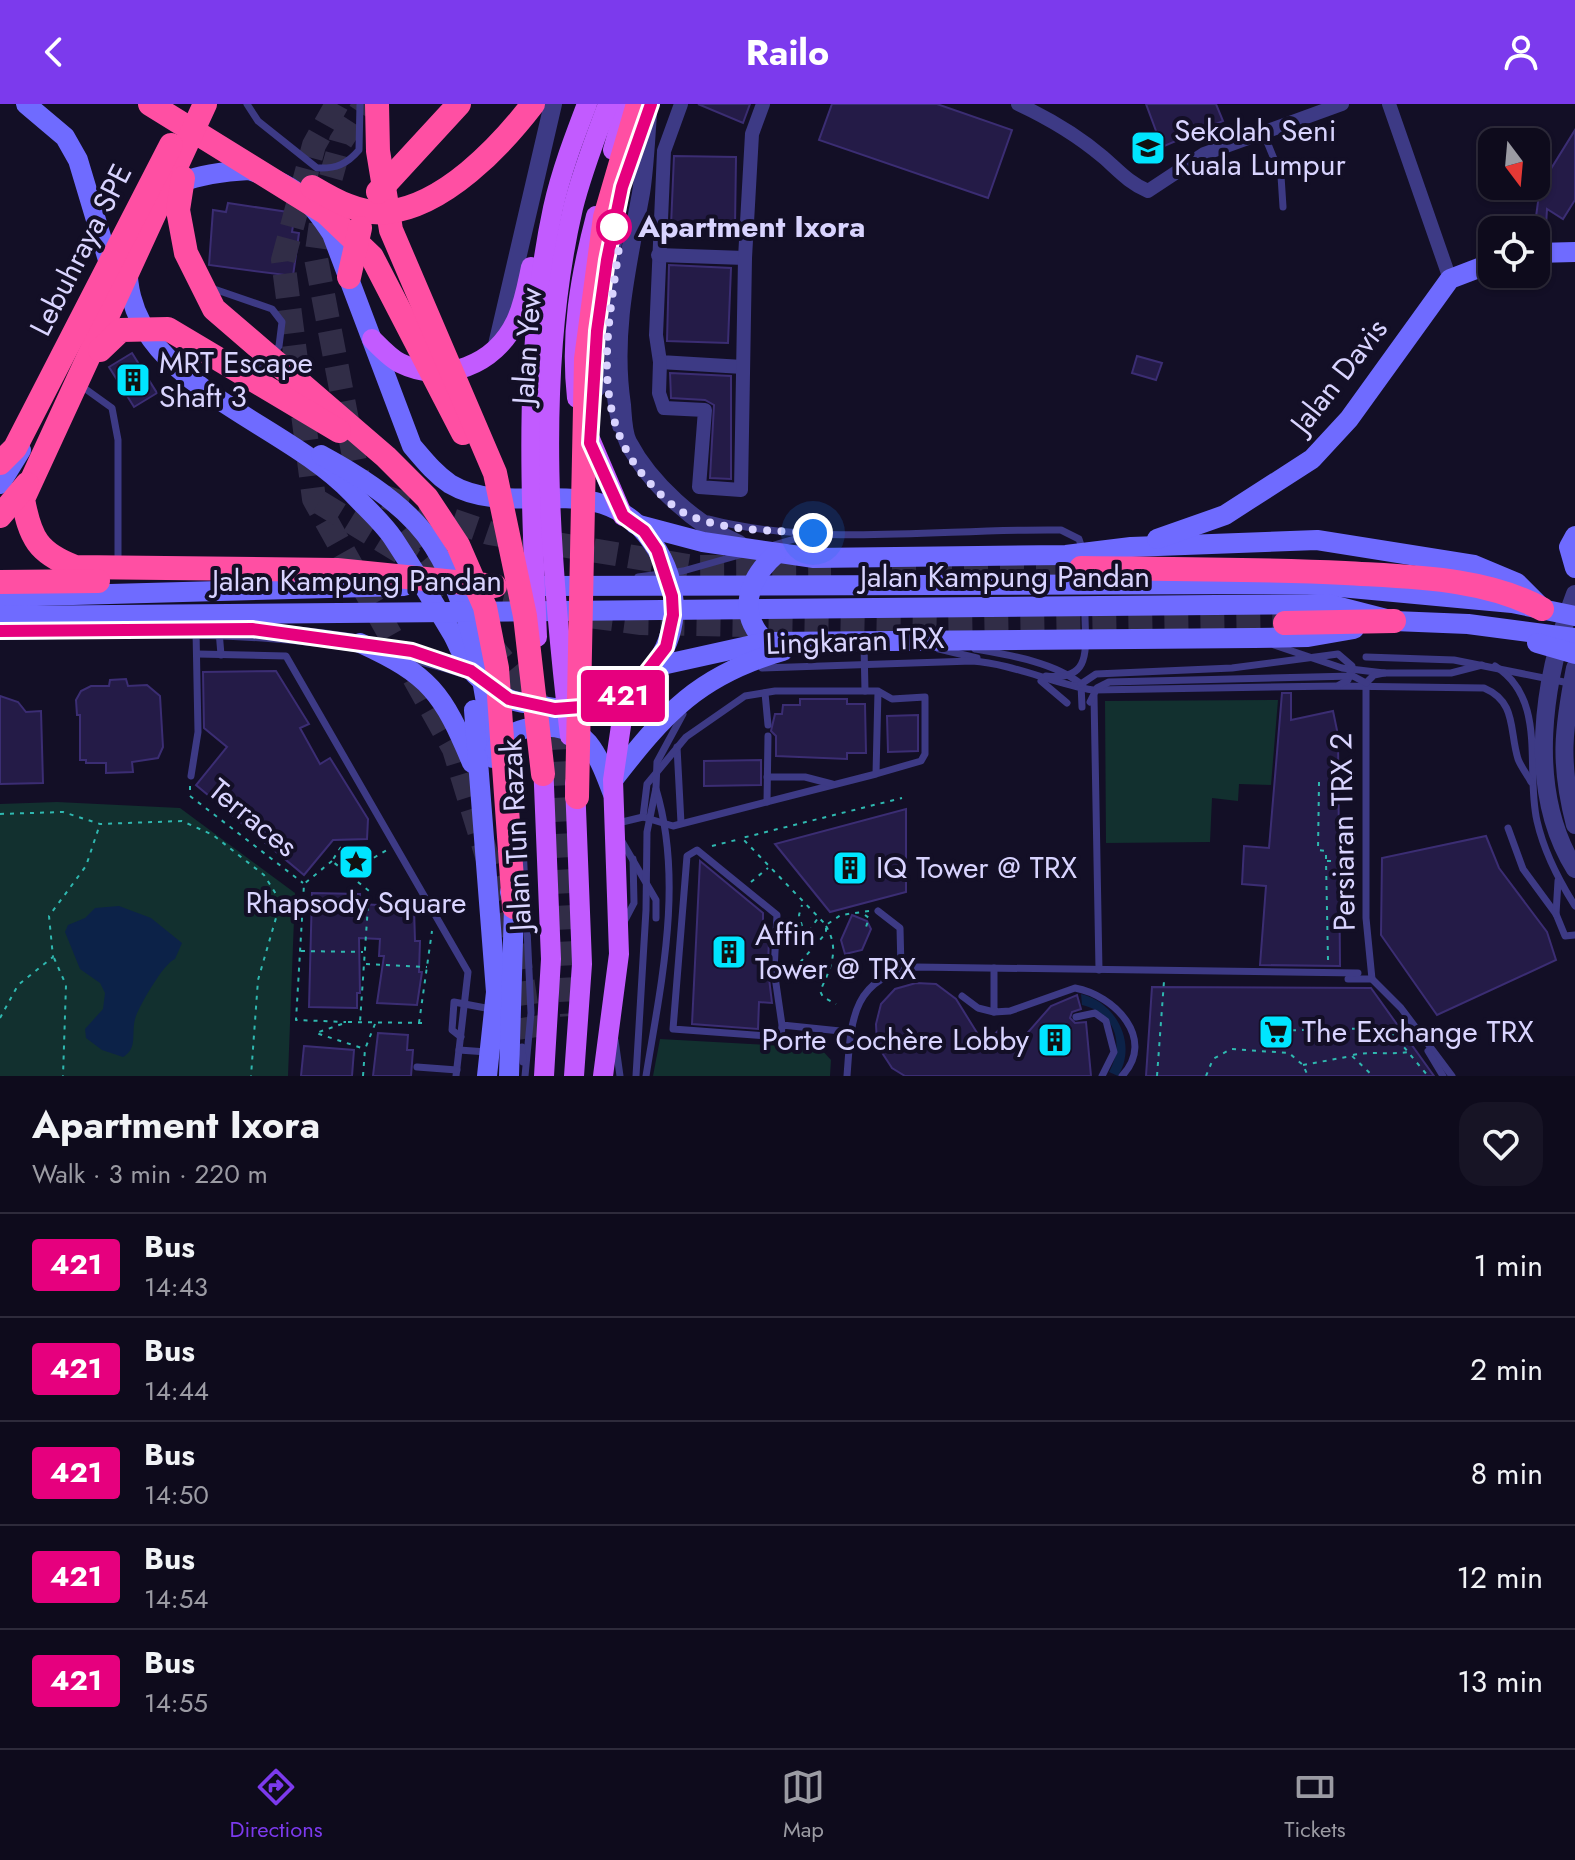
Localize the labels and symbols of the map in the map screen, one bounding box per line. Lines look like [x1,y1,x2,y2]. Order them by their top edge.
place label: Sekolah Seni Kuala Lumpur [1174,109,1346,186]
north arrow [1478,128,1550,200]
school or university icon: Sekolah Seni Kuala Lumpur [1129,129,1167,167]
street label: Lebuhraya SPE [19,156,142,343]
place label: Apartment Ixora [637,205,866,248]
marker: Apartment Ixora [597,210,631,244]
street label: Jalan Yew [501,286,552,410]
street label: Jalan Davis [1277,309,1397,445]
place label: MRT Escape Shaft 3 [159,341,313,418]
building icon: MRT Escape Shaft 3 [114,361,152,399]
your location [793,513,833,553]
street label: Jalan Kampung Pandan [856,555,1150,598]
street label: Jalan Kampung Pandan [208,559,502,602]
street label: Lingkaran TRX [765,616,945,665]
line badge: 421 [577,670,669,722]
street label: Persiaran TRX 2 [1319,732,1366,932]
street label: Jalan Tun Razak [489,737,542,936]
street label: Terraces [200,768,307,867]
place icon: Rhapsody Square [337,843,375,881]
place label: IQ Tower @ TRX [876,846,1077,889]
building icon: IQ Tower @ TRX [831,849,869,887]
place label: Rhapsody Square [246,881,466,924]
place label: Affin Tower @ TRX [755,913,916,990]
building icon: Affin Tower @ TRX [710,933,748,971]
place label: The Exchange TRX [1302,1010,1534,1053]
supermarket icon: The Exchange TRX [1257,1013,1295,1051]
place label: Porte Cochère Lobby [762,1018,1030,1061]
building icon: Porte Cochère Lobby [1036,1021,1074,1059]

